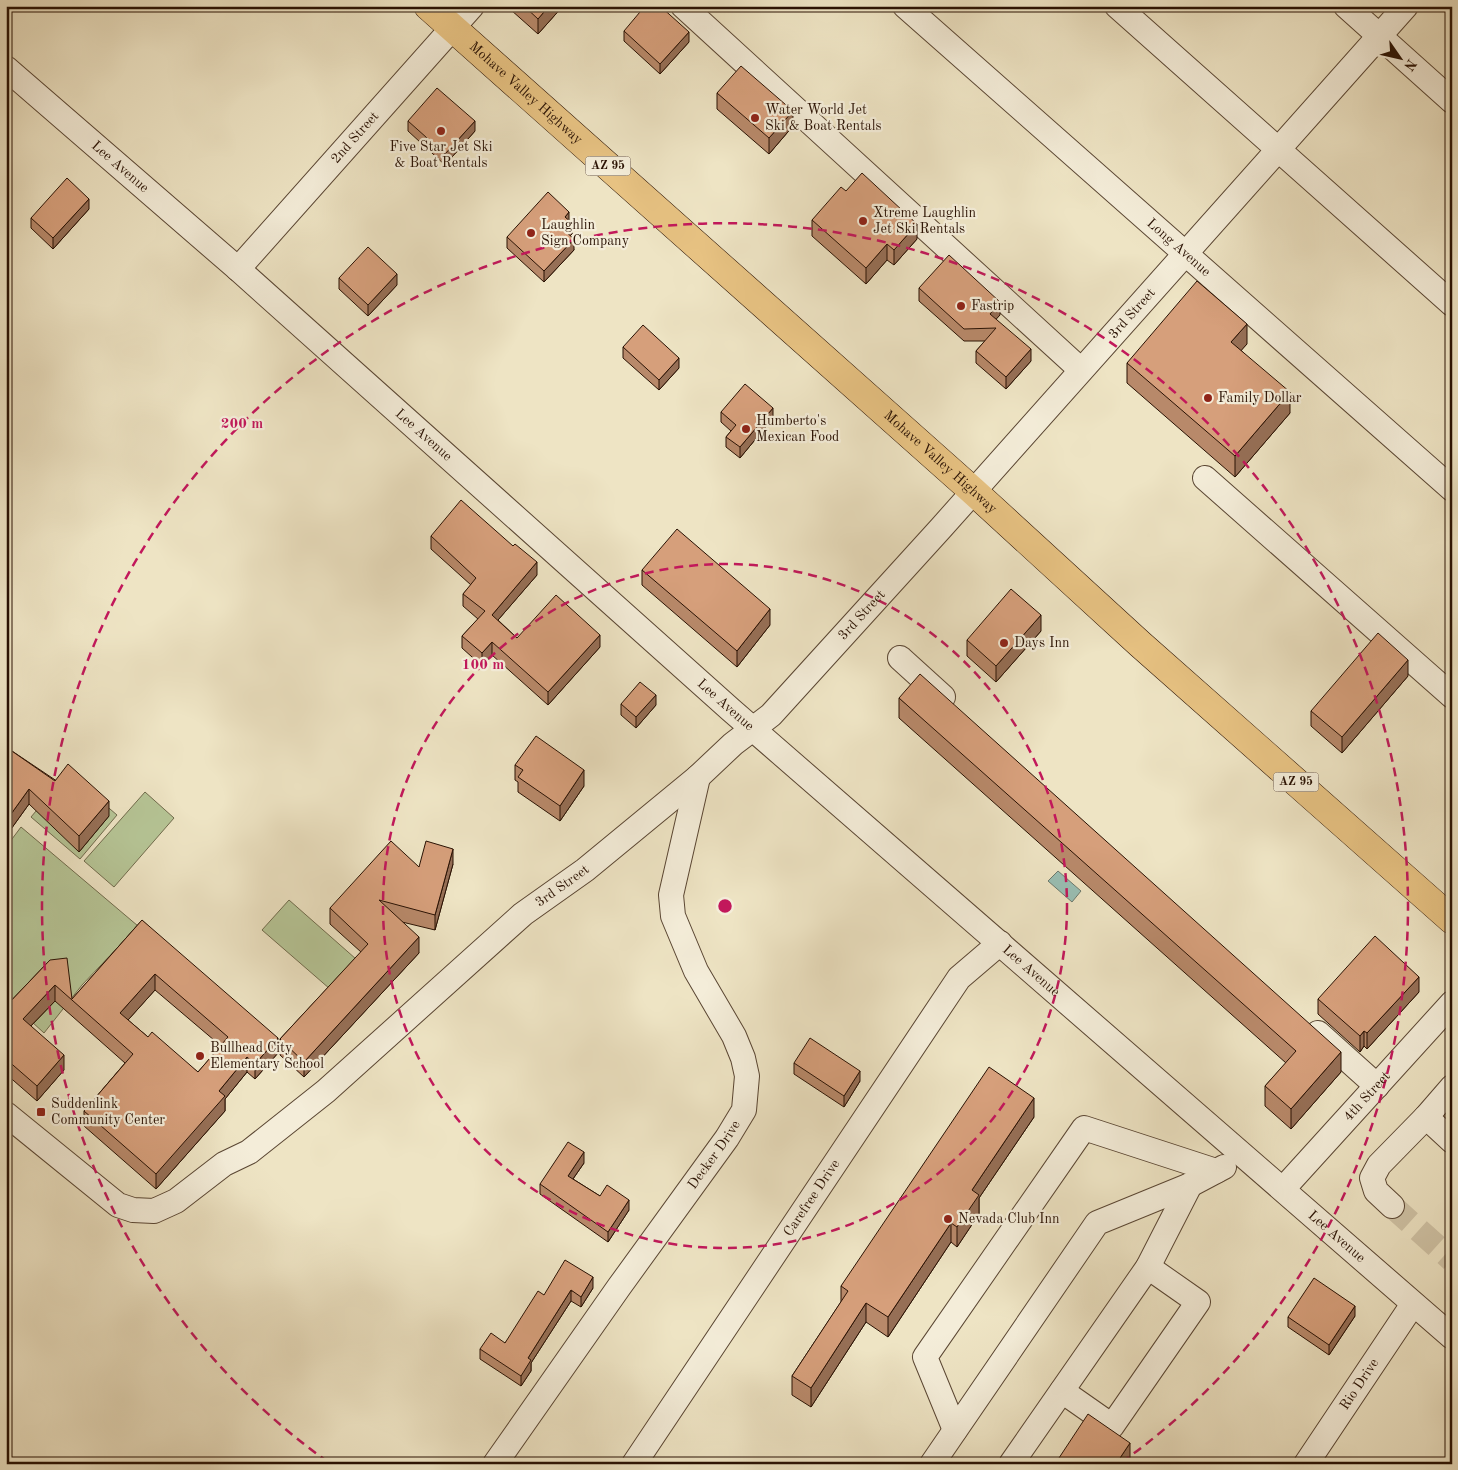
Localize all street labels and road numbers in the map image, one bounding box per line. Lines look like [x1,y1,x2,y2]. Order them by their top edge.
street label: Mohave Valley Highway [467,39,586,147]
street label: 2nd Street [328,109,382,166]
street label: Lee Avenue [89,138,151,195]
road number: AZ 95 [586,157,630,176]
street label: Long Avenue [1144,216,1213,279]
street label: 3rd Street [1106,286,1158,341]
street label: Lee Avenue [393,406,455,464]
street label: Mohave Valley Highway [881,408,1000,517]
street label: 3rd Street [836,587,888,643]
street label: Lee Avenue [694,676,757,734]
road number: AZ 95 [1274,772,1318,792]
street label: 3rd Street [533,862,592,910]
street label: Lee Avenue [1000,942,1062,999]
street label: 4th Street [1341,1069,1393,1124]
street label: Decker Drive [685,1118,743,1192]
street label: Carefree Drive [781,1157,843,1239]
street label: Lee Avenue [1305,1208,1368,1265]
street label: Rio Drive [1337,1356,1381,1412]

